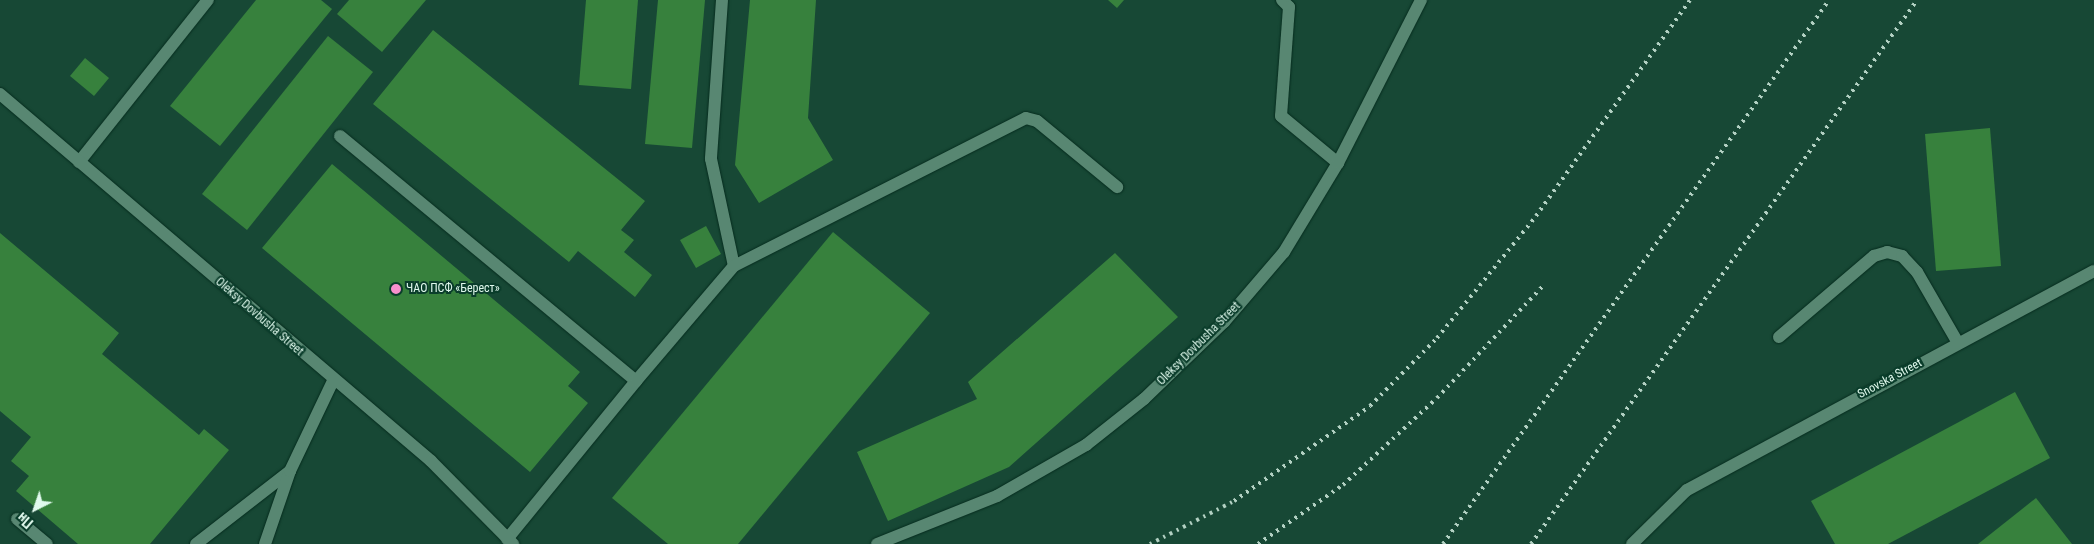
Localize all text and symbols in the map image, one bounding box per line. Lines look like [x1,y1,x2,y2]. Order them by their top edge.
street label: Oleksy Dovbusha Street [212,275,306,359]
place label: ЧАО ПСФ «Берест» [406,282,500,296]
marker: ЧАО ПСФ «Берест» [390,283,402,295]
street label: Oleksy Dovbusha Street [1154,299,1244,389]
street label: Snovska Street [1855,356,1925,402]
north arrow [10,484,60,534]
text: Пн [14,509,36,531]

